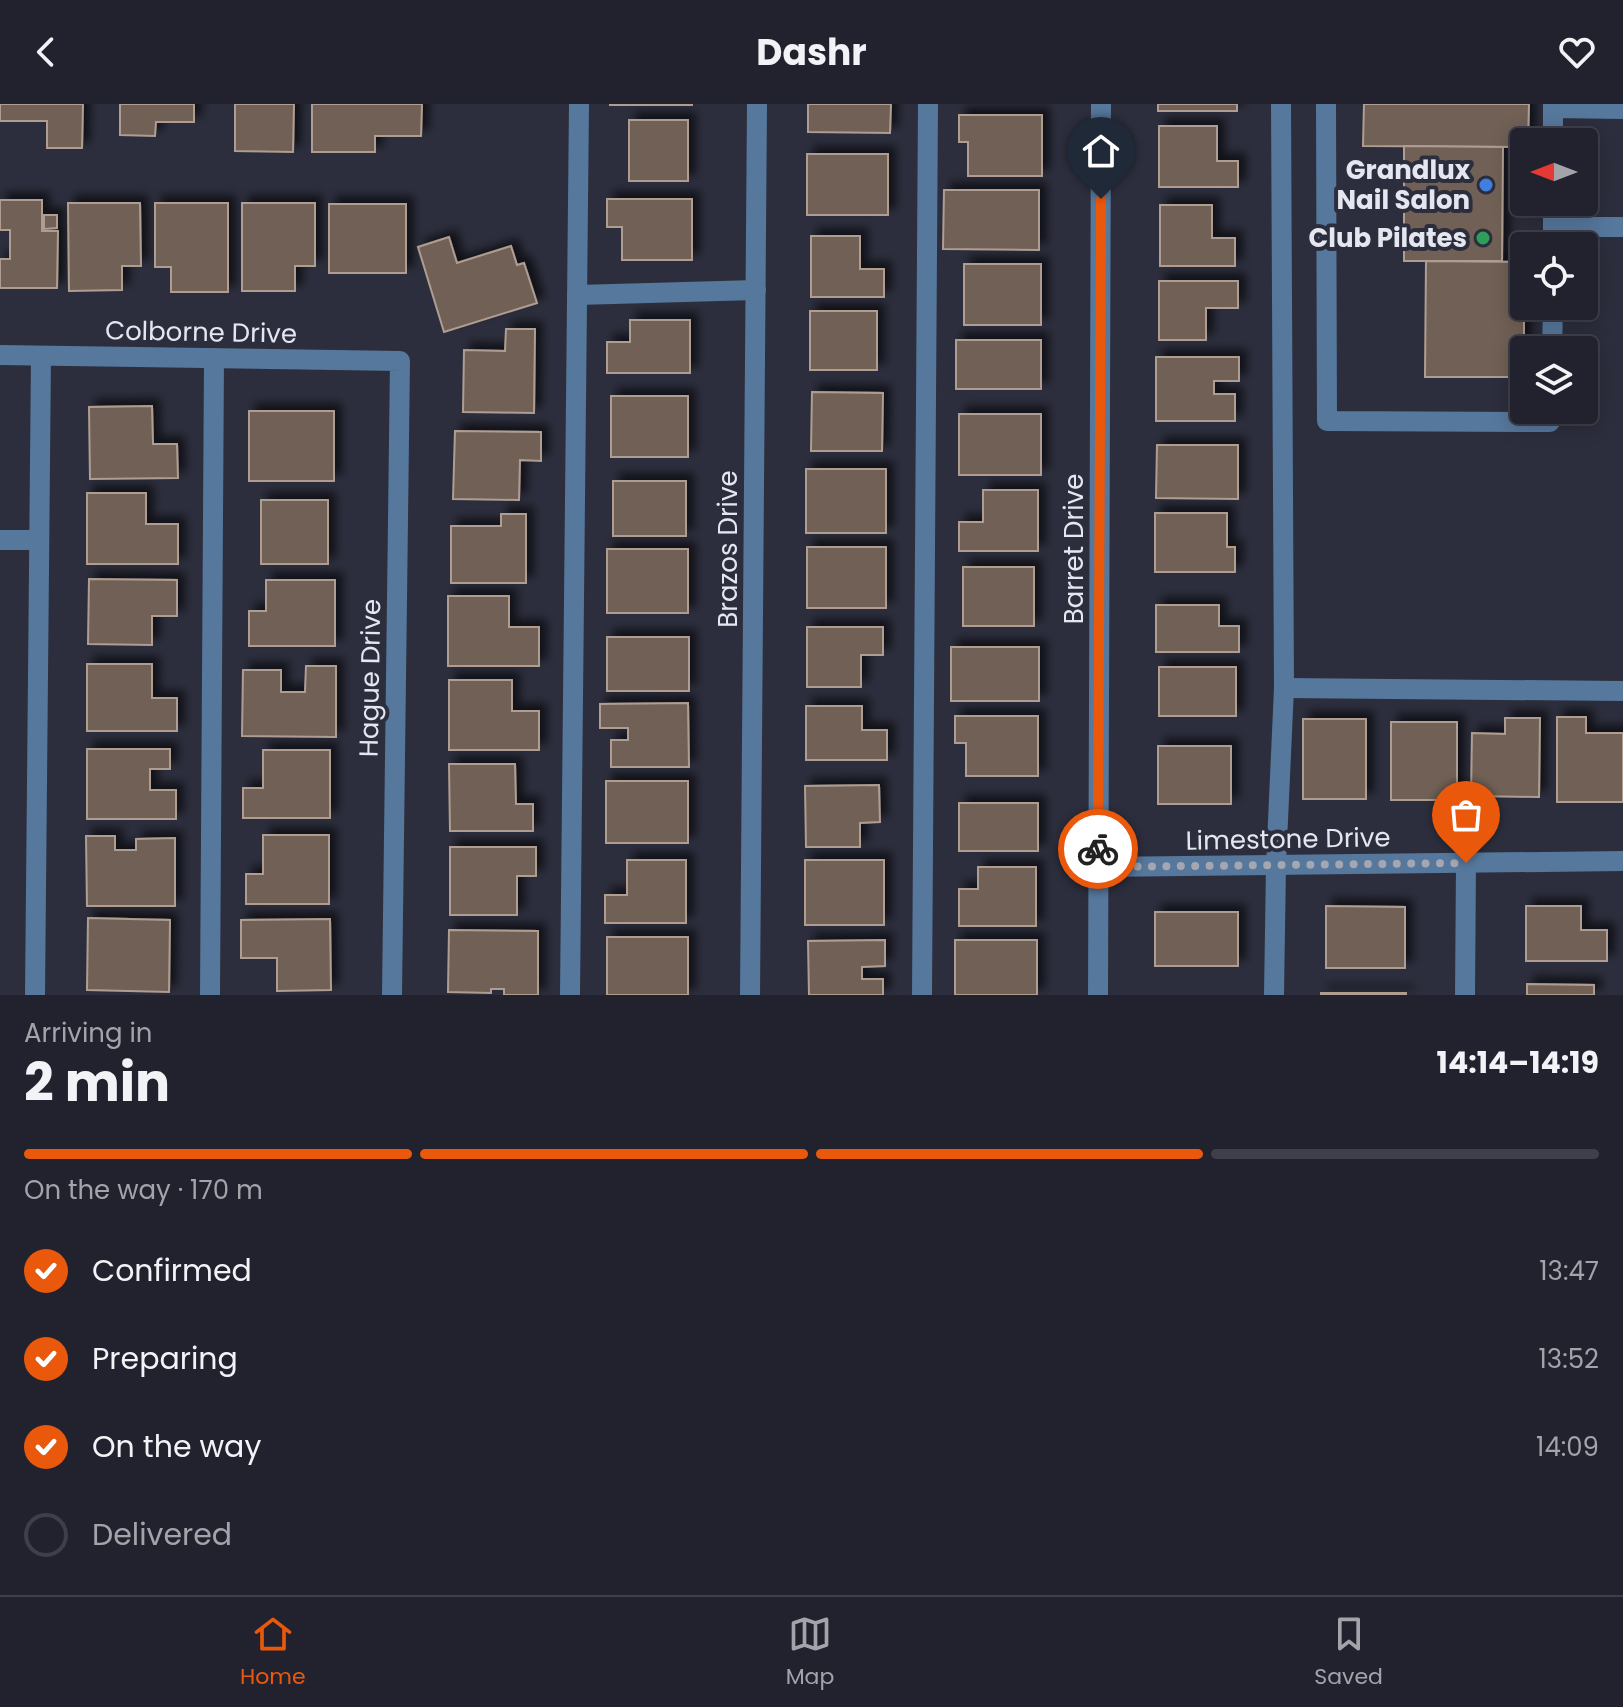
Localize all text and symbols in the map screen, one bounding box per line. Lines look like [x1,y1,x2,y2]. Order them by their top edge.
text: Dashr [756,27,867,78]
icon: back [24,30,68,74]
icon: heart [1555,30,1599,74]
pin [1067,117,1135,199]
north arrow [1510,128,1598,216]
map controls [1510,128,1598,424]
icon: home [1079,129,1123,173]
place label: Grandlux Nail Salon [1337,152,1471,218]
marker: Grandlux Nail Salon [1477,176,1495,194]
place label: Club Pilates [1309,220,1467,256]
marker: Club Pilates [1474,229,1492,247]
button: locate [1510,232,1598,320]
street label: Colborne Drive [105,312,297,352]
button: layers [1510,336,1598,424]
street label: Brazos Drive [710,470,746,628]
street label: Barret Drive [1056,474,1092,624]
street label: Hague Drive [351,599,389,757]
pin [1432,781,1500,863]
icon: bag [1444,793,1488,837]
courier [1058,809,1138,889]
street label: Limestone Drive [1185,819,1391,859]
icon: bike [1076,827,1120,871]
text: Arriving in [24,1015,153,1051]
text: 14:14–14:19 [1437,1041,1599,1084]
text: 2 min [24,1046,170,1119]
text: On the way · 170 m [24,1172,263,1208]
icon: check [24,1249,68,1293]
text: Confirmed [92,1249,252,1292]
text: 13:47 [1539,1253,1599,1289]
icon: check [24,1337,68,1381]
text: Preparing [92,1337,238,1380]
text: 13:52 [1539,1341,1599,1377]
icon: check [24,1425,68,1469]
text: On the way [92,1425,261,1468]
text: 14:09 [1536,1429,1599,1465]
text: Delivered [92,1513,232,1556]
tab: Home [240,1612,306,1693]
tab: Map [786,1612,834,1693]
tab: Saved [1314,1612,1383,1693]

